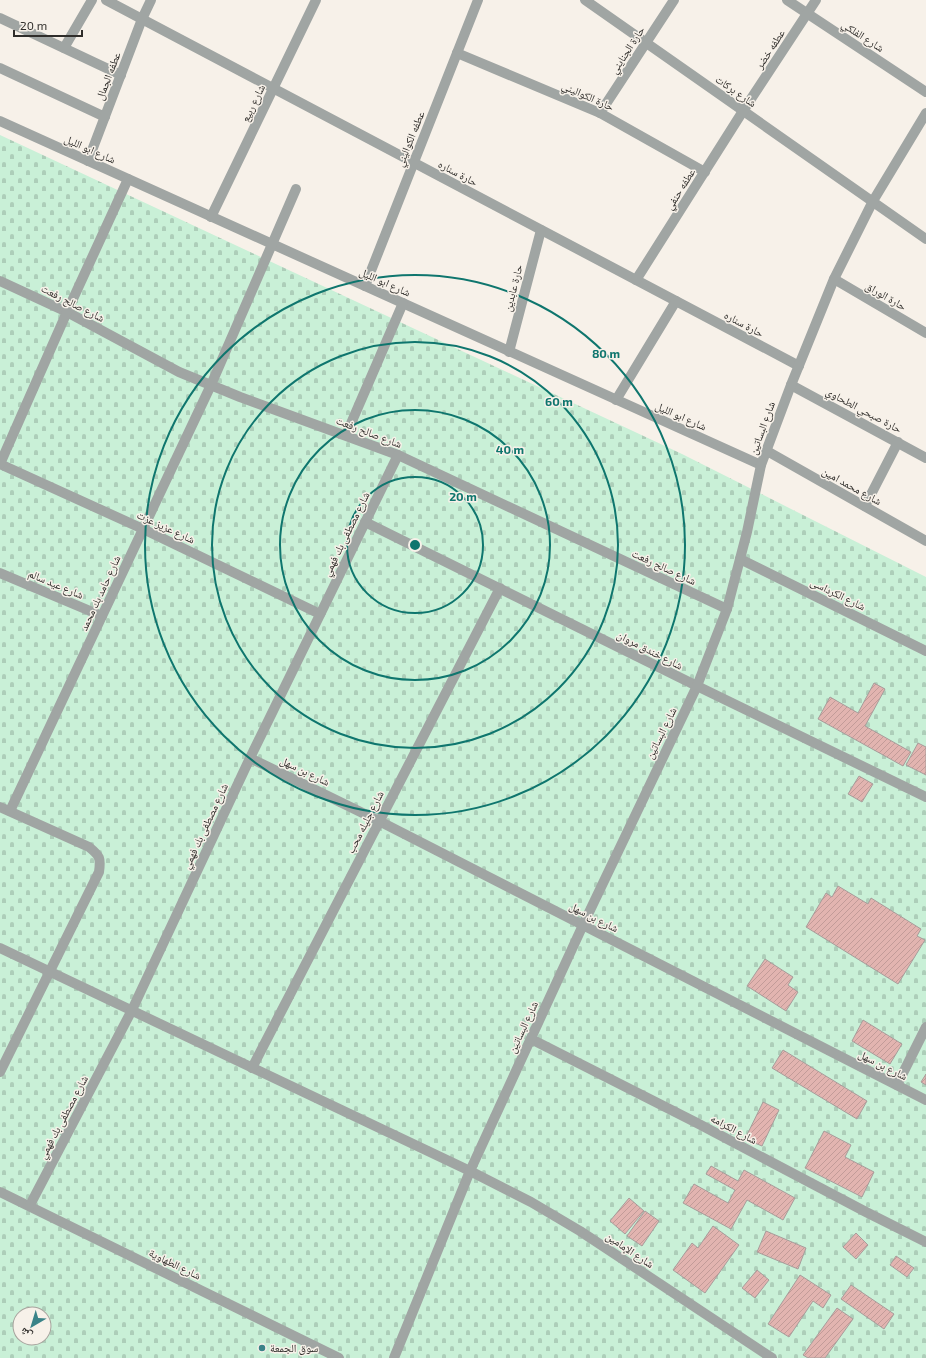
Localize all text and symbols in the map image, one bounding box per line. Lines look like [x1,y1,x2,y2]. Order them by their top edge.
scale bar [14,12,82,38]
street label: شارع الفلكي [838,17,887,56]
text: 20 m [20,18,47,32]
street label: حارة الجنايني [606,24,649,77]
street label: عطفه خضر [752,26,787,72]
street label: عطفه الجمال [92,50,124,102]
street label: شارع بركات [713,72,759,110]
street label: حارة الكواليني [559,78,616,115]
street label: شارع ربيع [238,82,268,124]
street label: عطفه الكواليني [392,109,429,170]
street label: شارع ابو الليل [62,131,118,167]
street label: حارة سناره [436,157,480,188]
street label: عطفه حنفي [662,165,700,213]
street label: حارة عابدين [500,263,526,313]
street label: شارع ابو الليل [357,264,413,300]
street label: حارة الوراق [863,279,909,313]
street label: شارع صالح رفعت [39,281,107,325]
street label: حارة سناره [722,308,766,339]
text: 80 m [592,346,620,360]
street label: حارة صبحي الطحاوي [823,384,904,438]
text: 60 m [545,394,573,408]
street label: شارع ابو الليل [653,398,709,434]
street label: شارع البساتين [746,399,778,457]
street label: شارع صالح رفعت [334,413,404,451]
text: 40 m [496,442,524,456]
street label: شارع محمد امين [820,464,884,508]
street label: شارع مصطفى بك فهمي [319,489,374,579]
text: 20 m [449,489,477,503]
street label: شارع عزيز عزت [135,507,197,547]
centre of rings [408,538,422,552]
street label: شارع صالح رفعت [630,546,698,588]
street label: شارع حامد بك محمد [76,553,124,633]
street label: شارع عيد سالم [26,566,86,603]
street label: شارع الكرداسى [808,575,868,613]
street label: شارع خندق مروان [615,627,685,673]
street label: شارع البساتين [642,705,680,761]
street label: شارع بن سهل [278,753,332,789]
street label: شارع مصطفى بك فهمي [179,781,233,872]
street label: شارع جليله محب [343,788,387,856]
street label: شارع بن سهل [567,899,621,935]
street label: شارع البساتين [505,999,541,1055]
street label: شارع بن سهل [856,1047,910,1083]
street label: شارع مصطفى بك فهمي [35,1073,93,1162]
street label: شارع الكرامه [708,1111,760,1147]
street label: شارع الإمامين [603,1229,657,1271]
street label: شارع الطهاوية [147,1245,203,1283]
north arrow [12,1306,52,1346]
text: ش [17,1324,35,1343]
place label: سوق الجمعة [270,1341,318,1355]
marker: سوق الجمعة [257,1343,267,1353]

